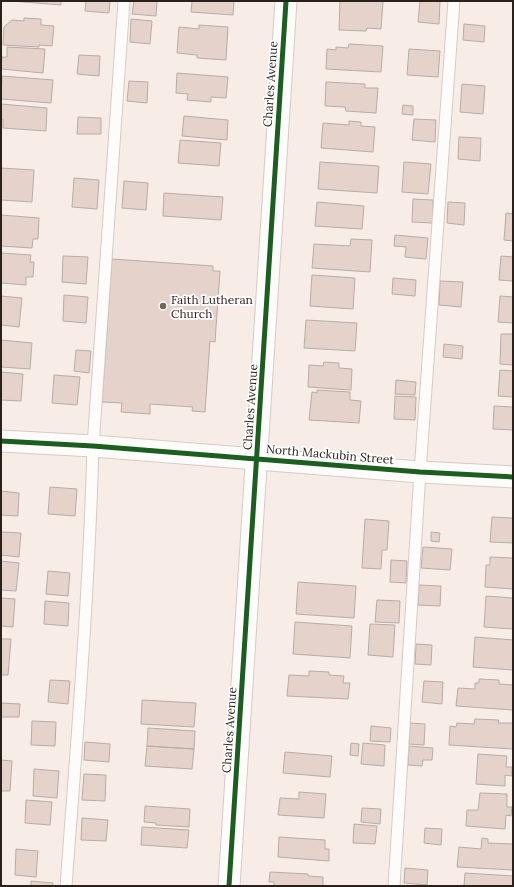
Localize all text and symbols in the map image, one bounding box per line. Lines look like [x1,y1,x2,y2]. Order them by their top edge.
street label: Charles Avenue [260,40,281,127]
place label: Faith Lutheran Church [171,292,253,321]
marker: Faith Lutheran Church [158,301,168,311]
street label: Charles Avenue [240,363,261,450]
street label: North Mackubin Street [265,441,395,467]
street label: Charles Avenue [219,686,240,773]

